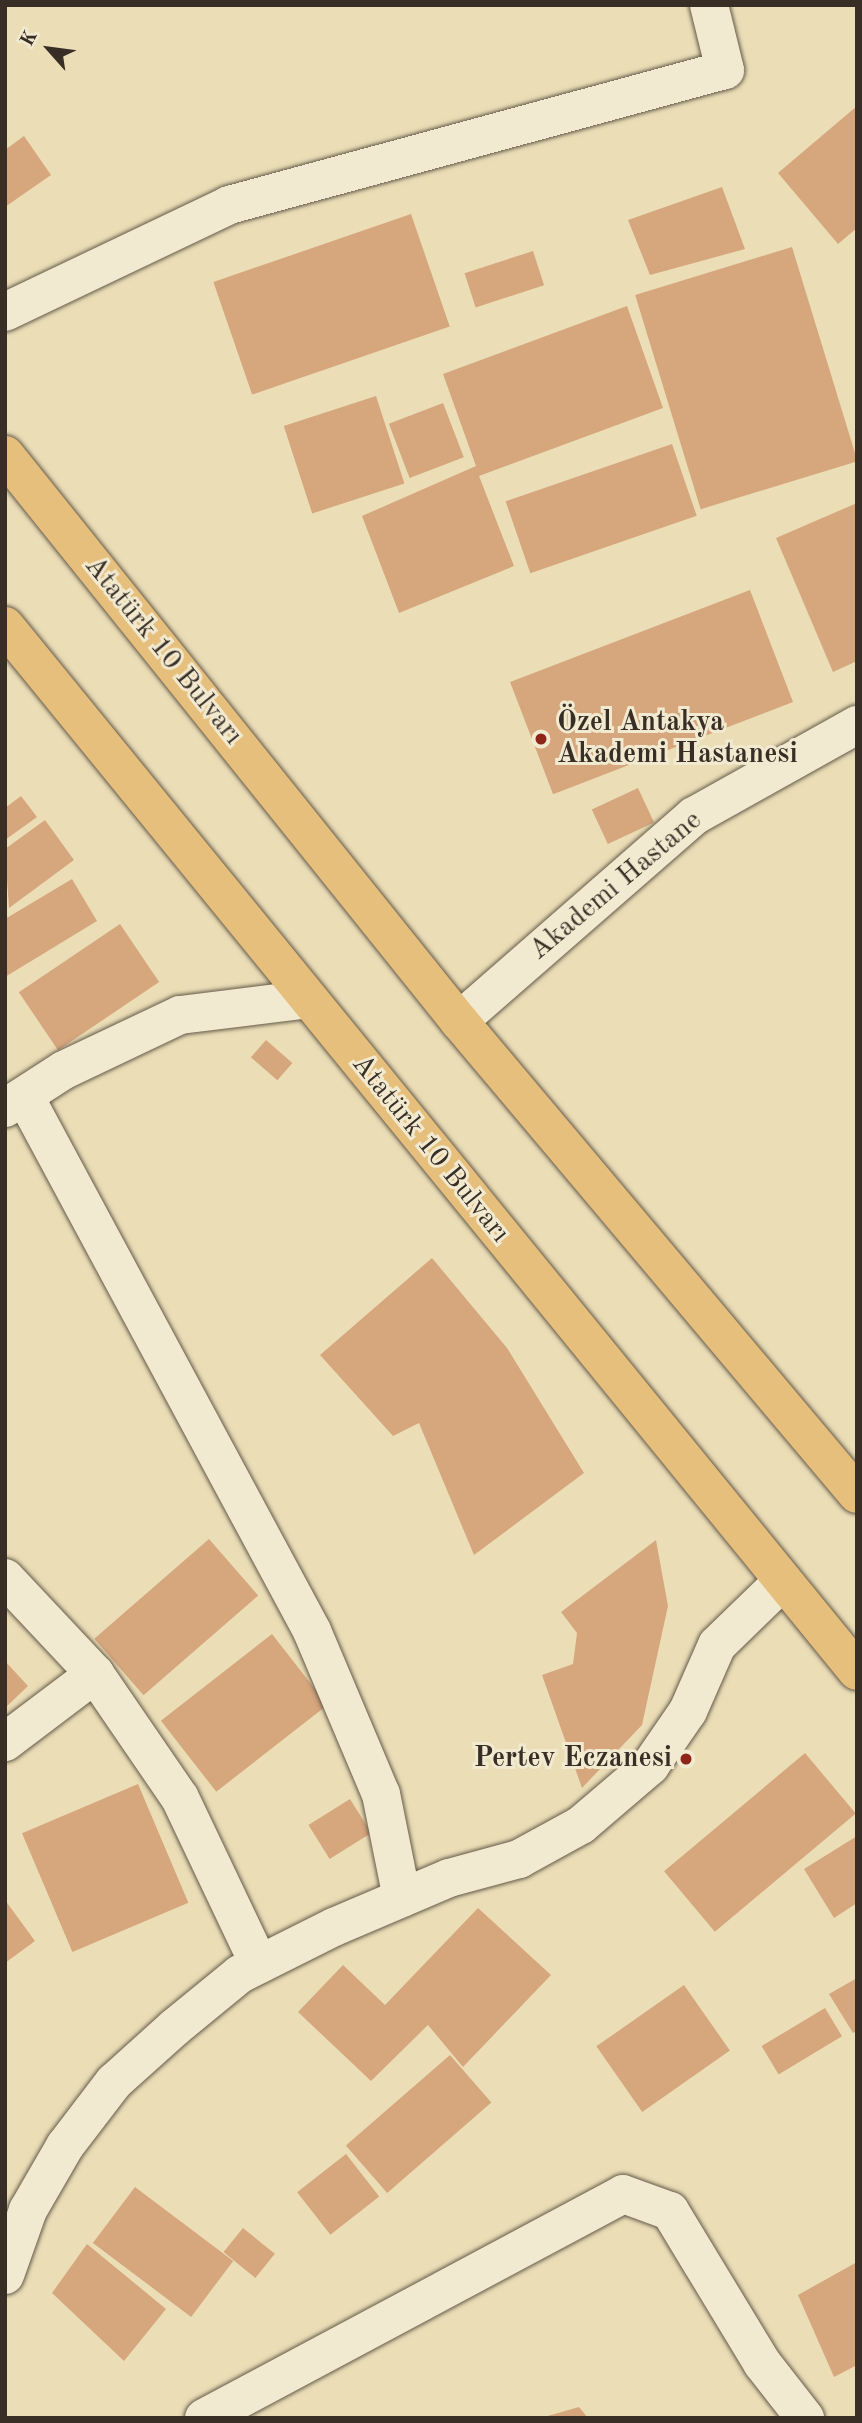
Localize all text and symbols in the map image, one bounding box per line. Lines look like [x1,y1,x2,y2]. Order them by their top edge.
north arrow [14,14,84,84]
text: K [18,28,42,50]
street label: Atatürk 10 Bulvarı [77,550,249,752]
place label: Özel Antakya Akademi Hastanesi [557,706,798,772]
marker: Özel Antakya Akademi Hastanesi [531,729,551,749]
street label: Akademi Hastane [523,804,709,968]
street label: Atatürk 10 Bulvarı [344,1048,516,1250]
place label: Pertev Eczanesi [474,1742,672,1776]
marker: Pertev Eczanesi [678,1751,694,1767]

